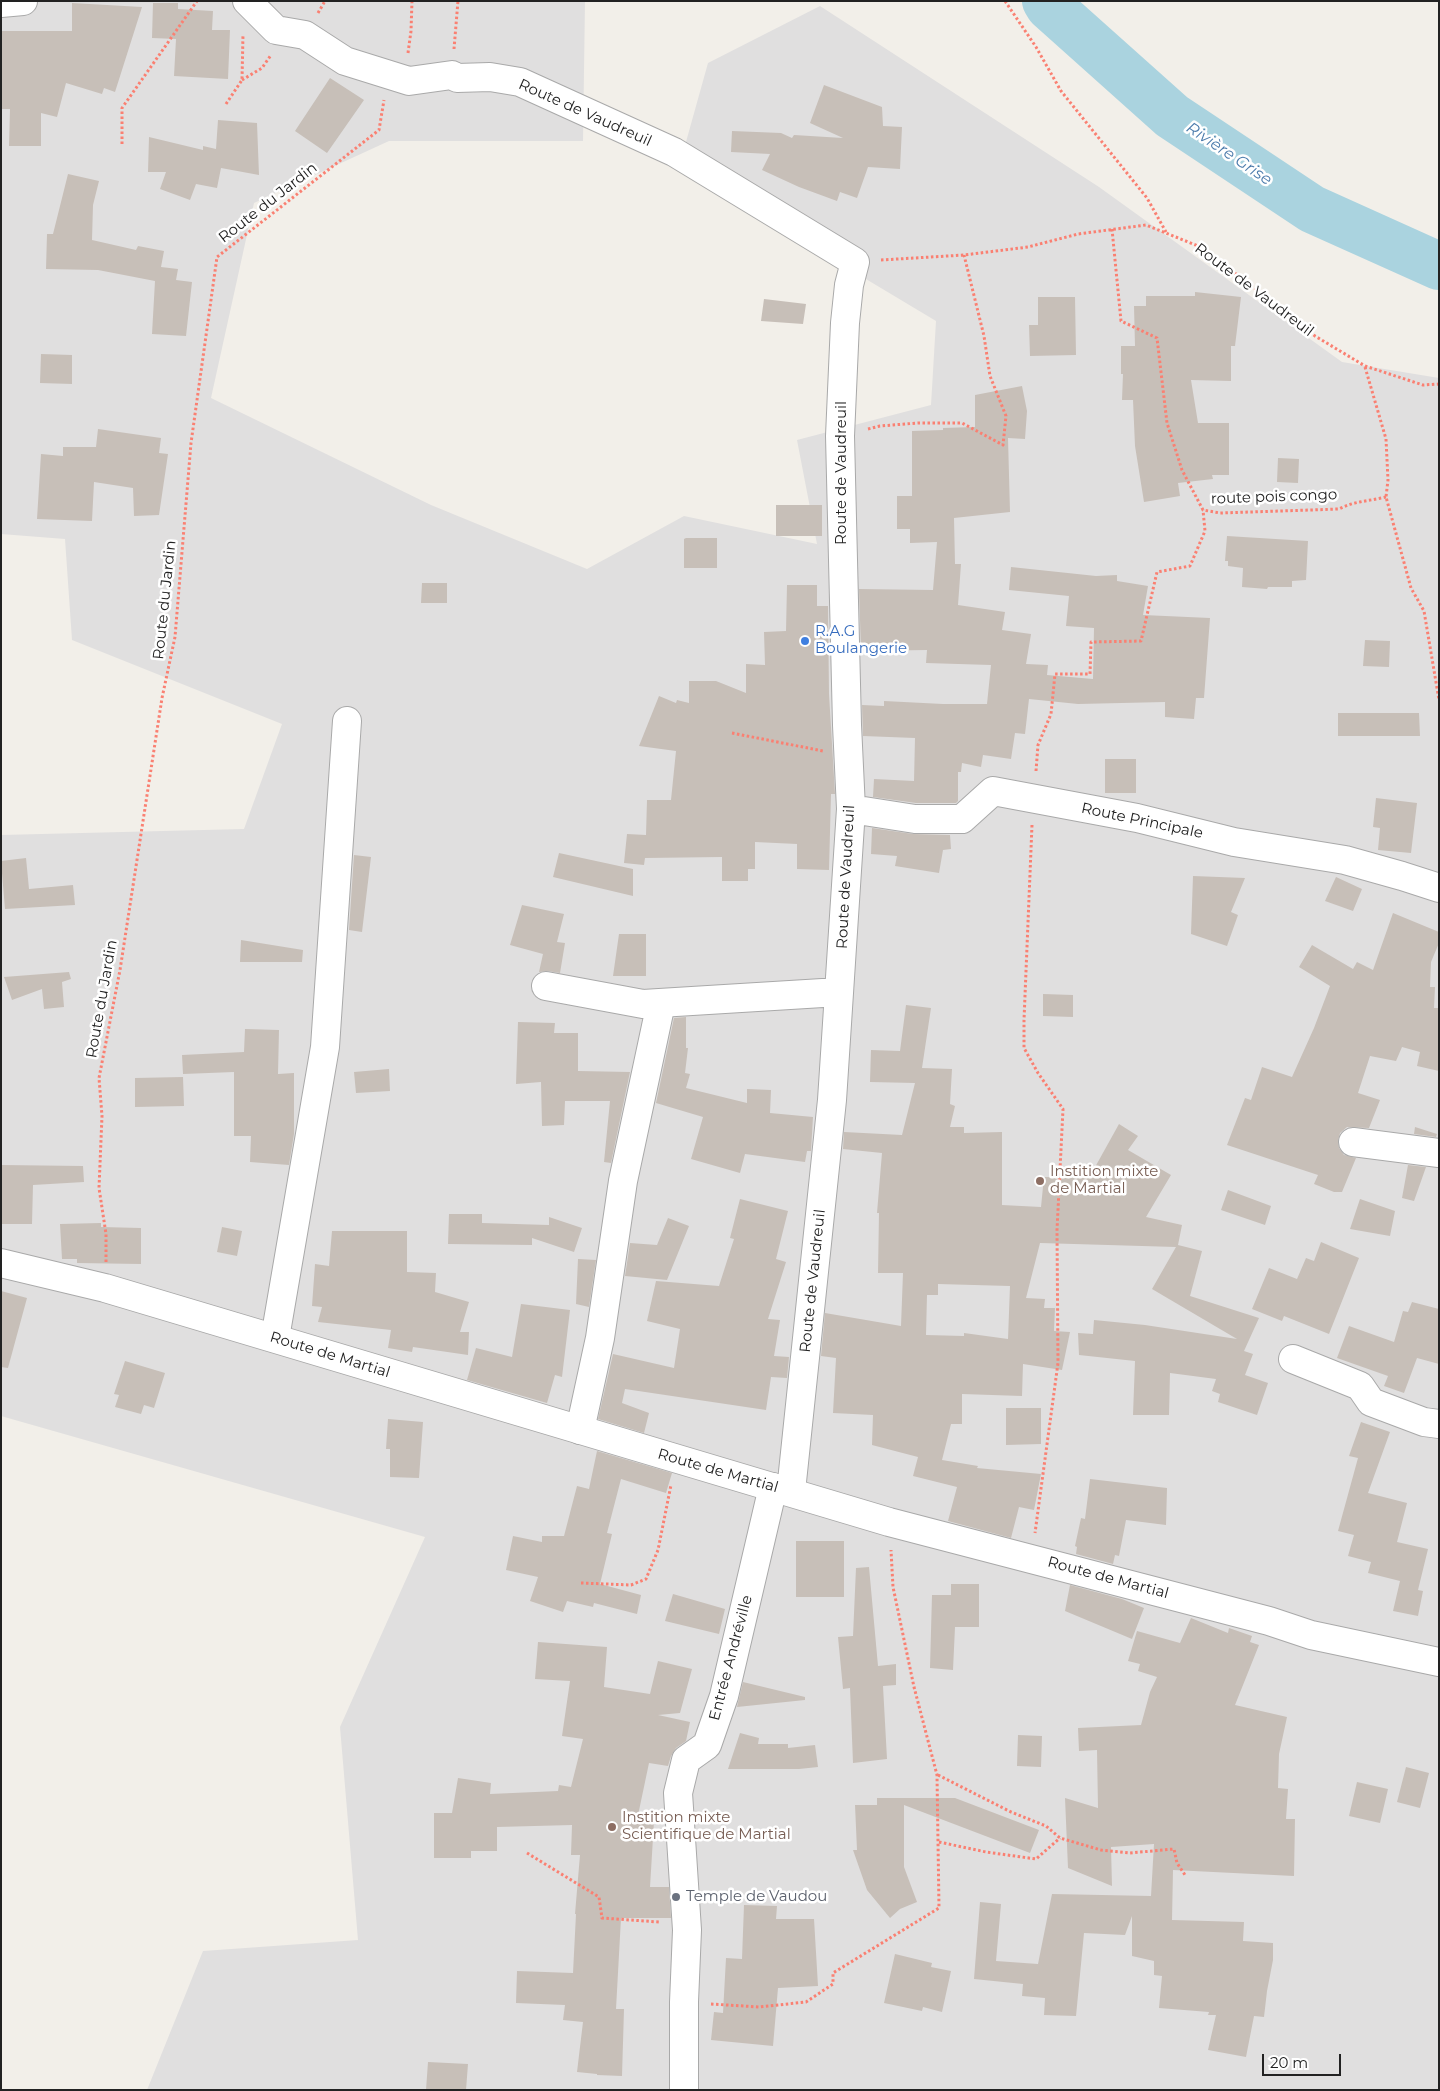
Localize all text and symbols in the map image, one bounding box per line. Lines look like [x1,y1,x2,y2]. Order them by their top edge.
street label: Route de Vaudreuil [516,75,654,151]
water label: Rivière Grise [1183,118,1275,190]
street label: Route du Jardin [215,159,321,247]
street label: Route de Vaudreuil [1191,239,1317,341]
street label: Route de Vaudreuil [833,401,851,545]
street label: route pois congo [1210,486,1338,508]
street label: Route du Jardin [150,539,180,661]
place label: R.A.G Boulangerie [815,623,907,658]
marker: R.A.G Boulangerie [799,635,811,647]
street label: Route Principale [1079,799,1205,843]
street label: Route de Vaudreuil [833,805,859,949]
street label: Route du Jardin [83,938,121,1060]
place label: Instition mixte de Martial [1050,1163,1158,1198]
marker: Instition mixte de Martial [1034,1175,1046,1187]
street label: Route de Vaudreuil [797,1208,829,1354]
street label: Route de Martial [268,1328,392,1382]
street label: Route de Martial [656,1445,780,1497]
street label: Route de Martial [1045,1553,1171,1603]
street label: Entrée Andréville [706,1593,756,1723]
place label: Instition mixte Scientifique de Martial [622,1809,791,1844]
marker: Instition mixte Scientifique de Martial [606,1821,618,1833]
place label: Temple de Vaudou [686,1888,827,1906]
marker: Temple de Vaudou [670,1891,682,1903]
scale bar [1265,2044,1344,2076]
text: 20 m [1270,2053,1308,2072]

